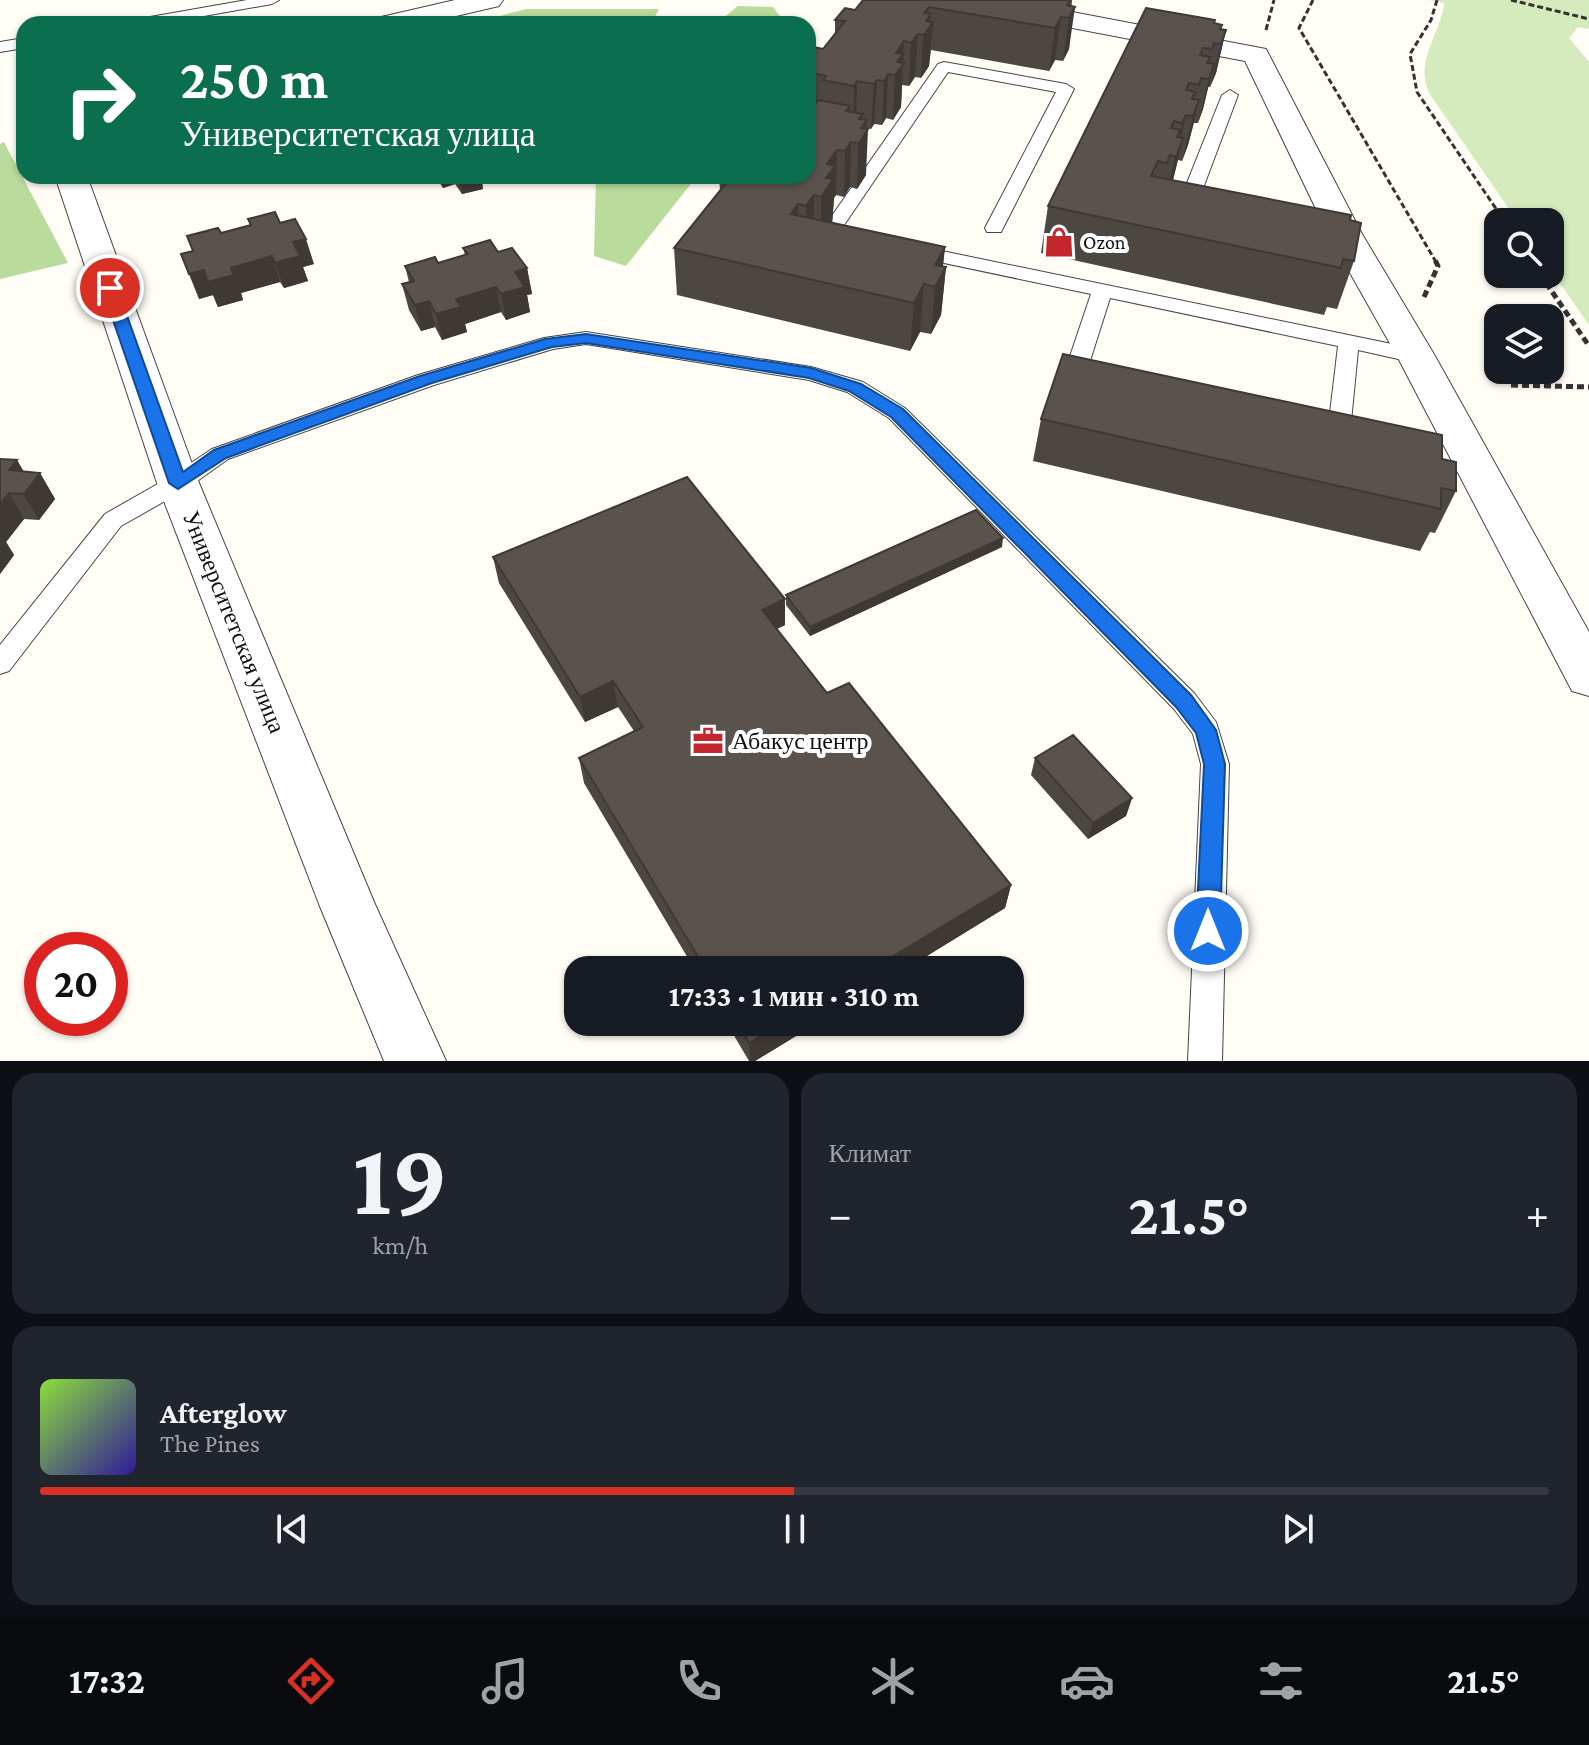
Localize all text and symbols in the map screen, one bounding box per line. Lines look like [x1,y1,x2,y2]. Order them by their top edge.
icon: right [48,48,152,152]
text: 250 m [180,48,328,110]
text: Университетская улица [180,114,536,154]
map controls [1484,208,1564,384]
button: search [1484,208,1564,288]
shop icon: Ozon [1042,225,1076,259]
place label: Ozon [1083,231,1126,253]
pin [76,254,144,322]
icon: arrive [88,266,132,310]
button: layers [1484,304,1564,384]
street label: Университетская улица [178,507,292,737]
office icon: Абакус центр [691,724,725,758]
place label: Абакус центр [732,727,869,754]
position arrow [1166,889,1250,973]
speed limit sign: 20 [24,932,128,1036]
text: 17:33 · 1 мин · 310 m [669,979,919,1012]
text: 19 [352,1121,448,1236]
text: Климат [829,1139,911,1168]
text: 21.5° [1128,1180,1249,1247]
text: − [829,1190,852,1238]
text: + [1526,1190,1549,1238]
text: km/h [372,1231,428,1260]
text: Afterglow [160,1396,287,1429]
text: The Pines [160,1429,260,1458]
icon: previous [270,1507,314,1551]
icon: pause [773,1507,817,1551]
icon: next [1276,1507,1320,1551]
icon: directions [283,1653,339,1709]
icon: music [477,1653,533,1709]
icon: phone [671,1653,727,1709]
icon: climate [865,1653,921,1709]
icon: car [1059,1653,1115,1709]
icon: filters [1253,1653,1309,1709]
text: 17:32 [69,1661,145,1701]
text: 21.5° [1447,1661,1520,1701]

